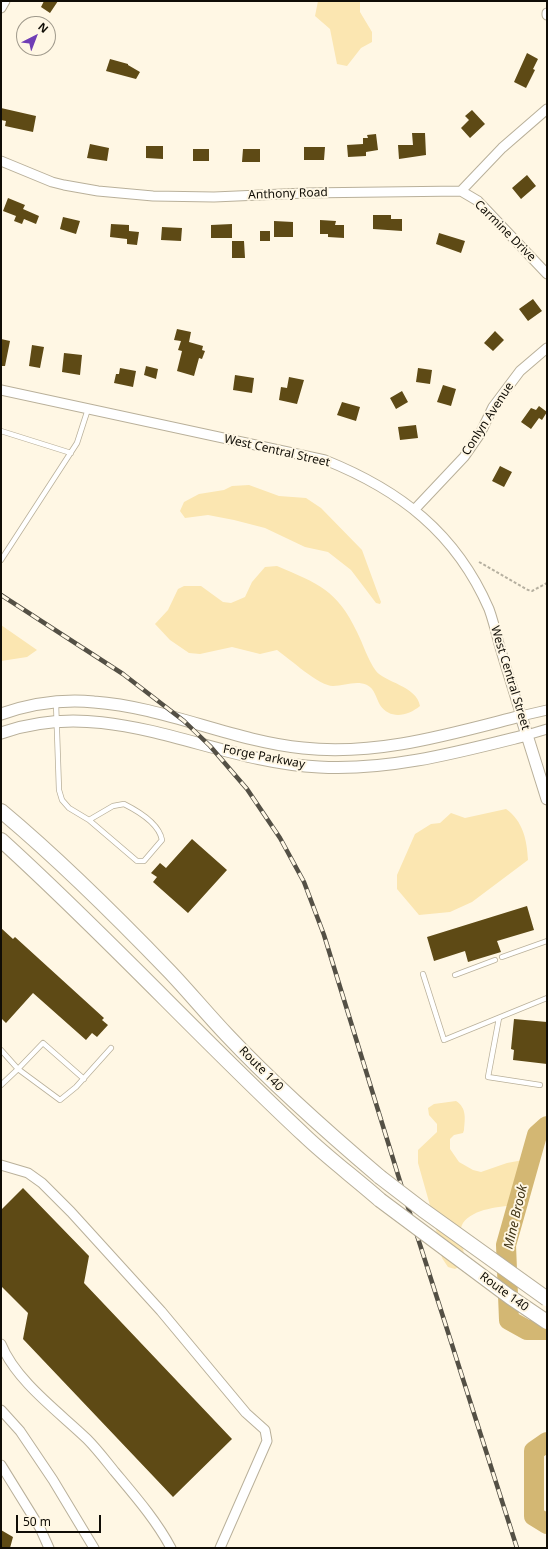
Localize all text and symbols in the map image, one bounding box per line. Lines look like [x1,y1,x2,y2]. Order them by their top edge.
north arrow [16,16,56,56]
text: N [35,19,52,36]
street label: Anthony Road [248,185,328,203]
street label: Carmine Drive [471,197,539,265]
street label: Conlyn Avenue [459,380,517,458]
street label: West Central Street [223,432,331,470]
street label: West Central Street [487,624,533,732]
street label: Forge Parkway [222,742,306,772]
street label: Route 140 [236,1044,286,1094]
water label: Mine Brook [501,1183,531,1251]
street label: Route 140 [477,1269,531,1315]
scale bar [18,1507,103,1533]
text: 50 m [23,1513,51,1530]

